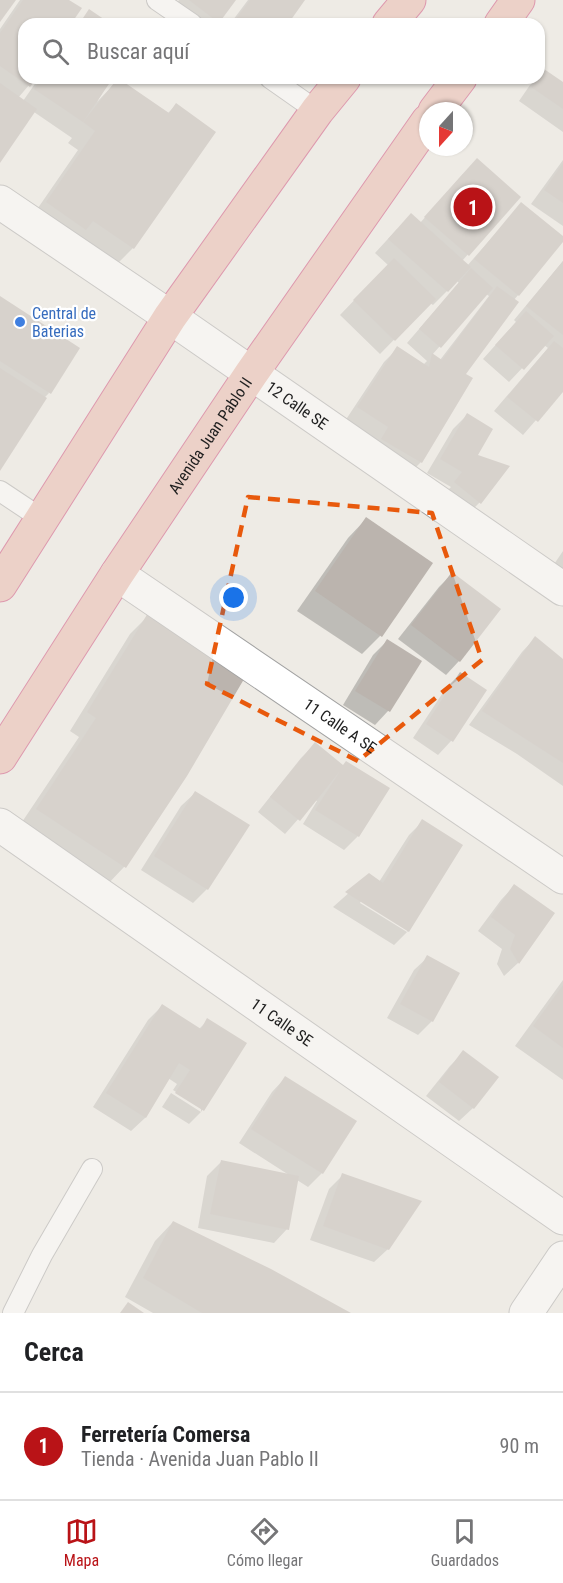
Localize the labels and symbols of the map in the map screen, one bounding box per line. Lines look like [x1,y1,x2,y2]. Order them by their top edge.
north arrow [419,102,473,156]
pin: 1 [454,184,492,230]
place label: Central de Baterias [32,304,96,341]
marker: Central de Baterias [13,315,27,329]
street label: Avenida Juan Pablo II [164,374,256,497]
street label: 12 Calle SE [263,377,332,433]
your location [219,583,248,612]
street label: 11 Calle A SE [300,694,380,757]
street label: 11 Calle SE [248,994,317,1050]

